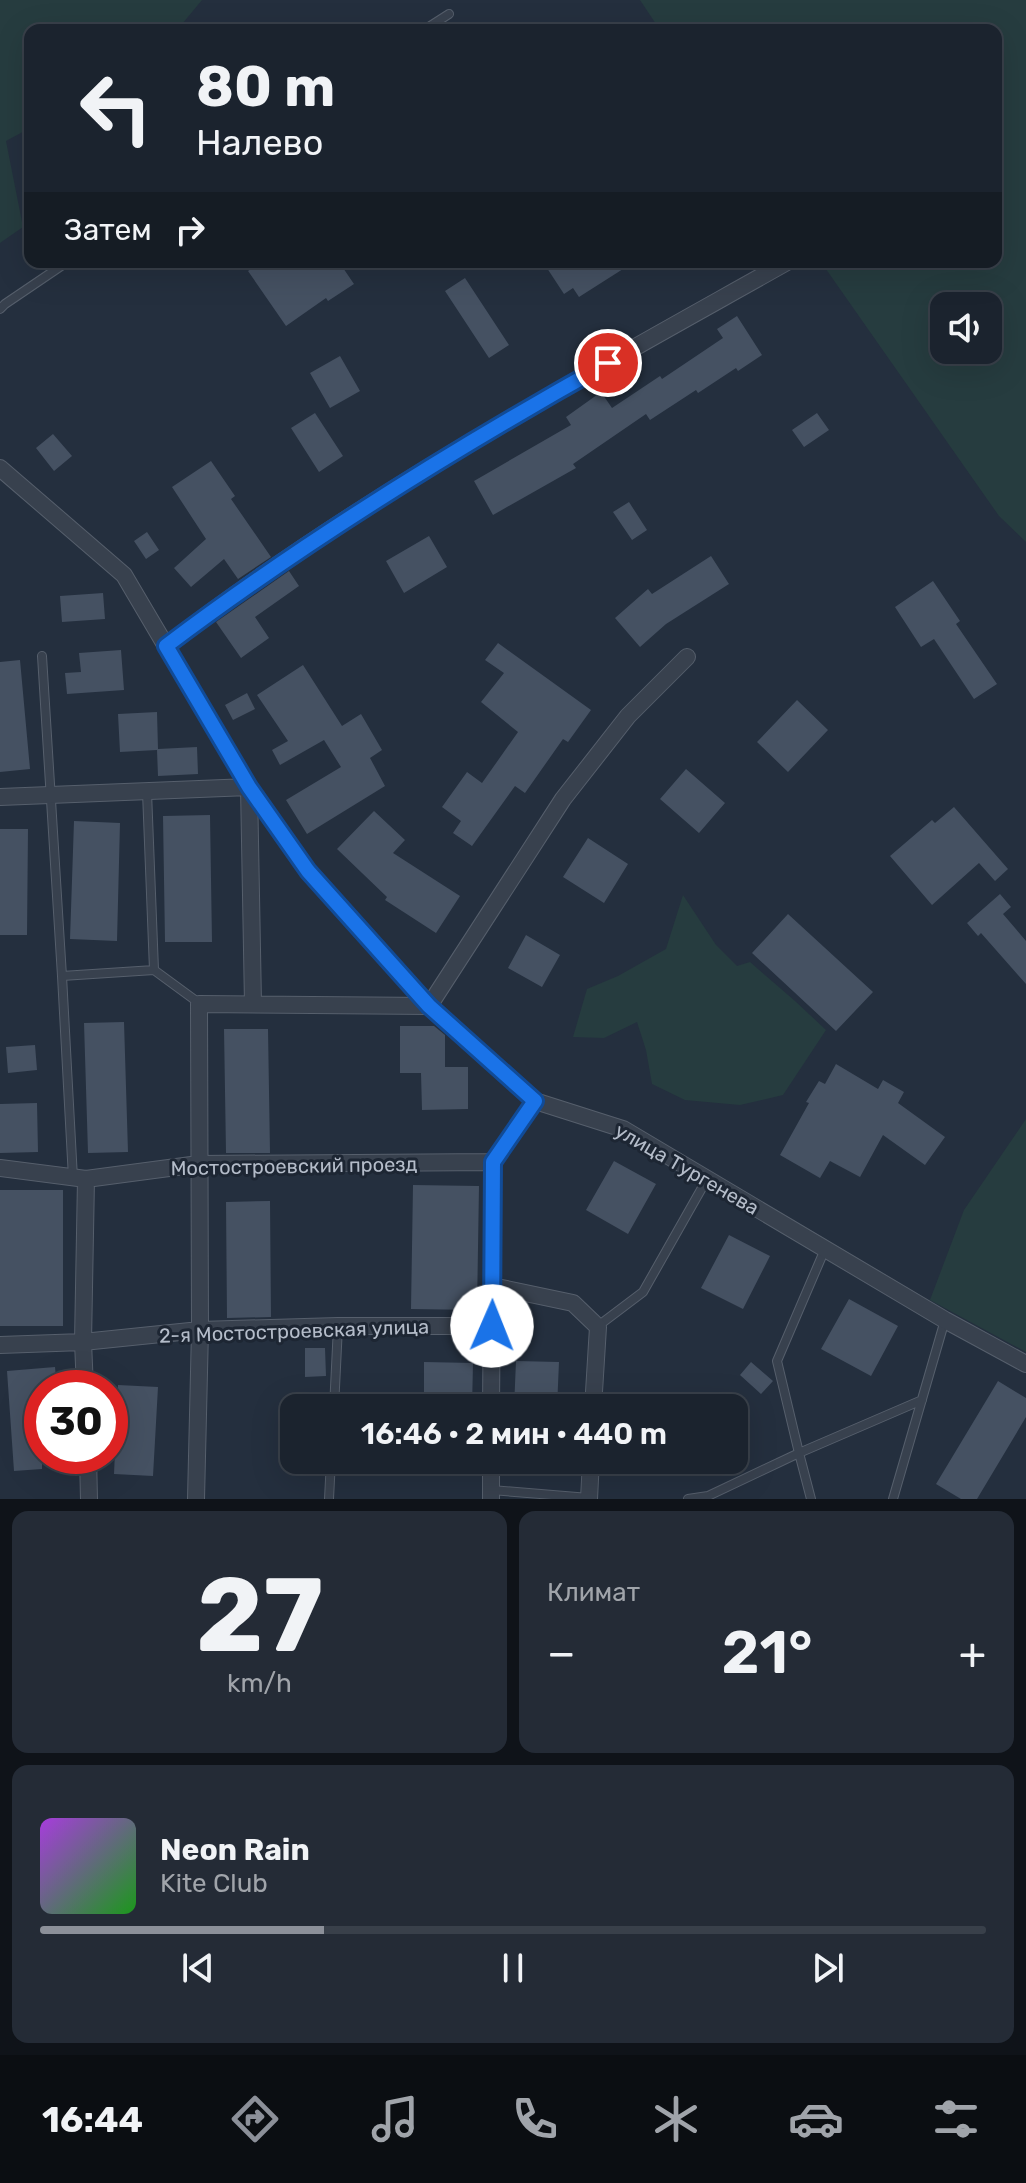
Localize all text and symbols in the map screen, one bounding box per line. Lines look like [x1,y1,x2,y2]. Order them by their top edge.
text: 80 m [196,54,335,120]
icon: left [64,56,168,160]
text: Налево [196,121,323,164]
icon: right [168,208,212,252]
text: Затем [64,212,152,248]
map controls [930,292,1002,364]
button: sound [930,292,1002,364]
pin [574,329,642,397]
icon: arrive [586,341,630,385]
street label: улица Тургенева [611,1118,763,1220]
street label: Мостостроевский проезд [170,1152,418,1180]
position arrow [450,1284,534,1368]
street label: 2-я Мостостроевская улица [159,1314,429,1348]
speed limit sign: 30 [24,1370,128,1474]
text: 16:46 · 2 мин · 440 m [361,1416,667,1452]
text: 27 [196,1554,323,1677]
text: Климат [547,1577,640,1608]
text: 21° [722,1617,813,1688]
text: − [547,1627,576,1679]
text: + [959,1627,986,1679]
text: km/h [227,1668,292,1699]
text: Neon Rain [160,1832,310,1868]
text: Kite Club [160,1868,268,1899]
icon: previous [176,1946,220,1990]
icon: pause [491,1946,535,1990]
icon: next [806,1946,850,1990]
icon: directions [227,2091,283,2147]
icon: music [367,2091,423,2147]
icon: phone [507,2091,563,2147]
icon: climate [648,2091,704,2147]
icon: car [788,2091,844,2147]
icon: filters [928,2091,984,2147]
text: 16:44 [42,2098,143,2141]

